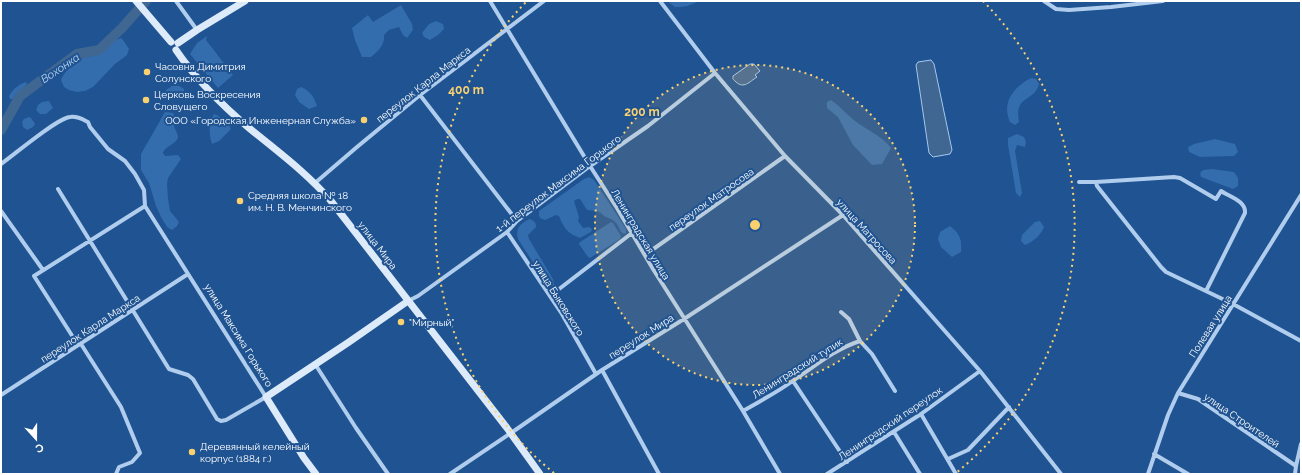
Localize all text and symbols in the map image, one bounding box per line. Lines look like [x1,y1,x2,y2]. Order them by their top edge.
street label: переулок Карла Маркса [374,44,472,124]
water label: Вохонка [38,51,82,86]
place label: Часовня Димитрия Солунского [155,61,246,84]
marker: Часовня Димитрия Солунского [142,67,152,77]
text: 400 m [448,83,484,97]
place label: Церковь Воскресения Словущего [154,89,261,112]
marker: Церковь Воскресения Словущего [141,95,151,105]
text: 200 m [624,105,660,119]
place label: ООО «Городская Инженерная Служба» [165,115,356,126]
marker: ООО «Городская Инженерная Служба» [359,115,369,125]
street label: 1-й переулок Максима Горького [494,133,623,234]
street label: переулок Матросова [667,166,756,233]
street label: Ленинградская улица [609,187,672,282]
place label: Средняя школа № 18 им. Н. В. Менчинского [248,190,352,213]
marker: Средняя школа № 18 им. Н. В. Менчинского [235,196,245,206]
street label: улица Матросова [834,196,899,266]
centre of rings [748,218,762,232]
street label: улица Мира [356,219,399,271]
street label: улица Быковского [531,259,586,338]
street label: улица Максима Горького [202,282,275,389]
street label: переулок Карла Маркса [39,292,142,365]
street label: Полевая улица [1187,293,1234,359]
street label: переулок Мира [607,312,676,361]
marker: "Мирный" [396,317,406,327]
place label: "Мирный" [409,317,454,328]
street label: Ленинградский тупик [750,336,844,401]
street label: Ленинградский переулок [836,384,944,462]
street label: улица Строителей [1202,391,1282,450]
north arrow [16,419,56,459]
text: С [33,440,45,455]
place label: Деревянный келейный корпус (1884 г.) [200,441,310,464]
marker: Деревянный келейный корпус (1884 г.) [187,447,197,457]

